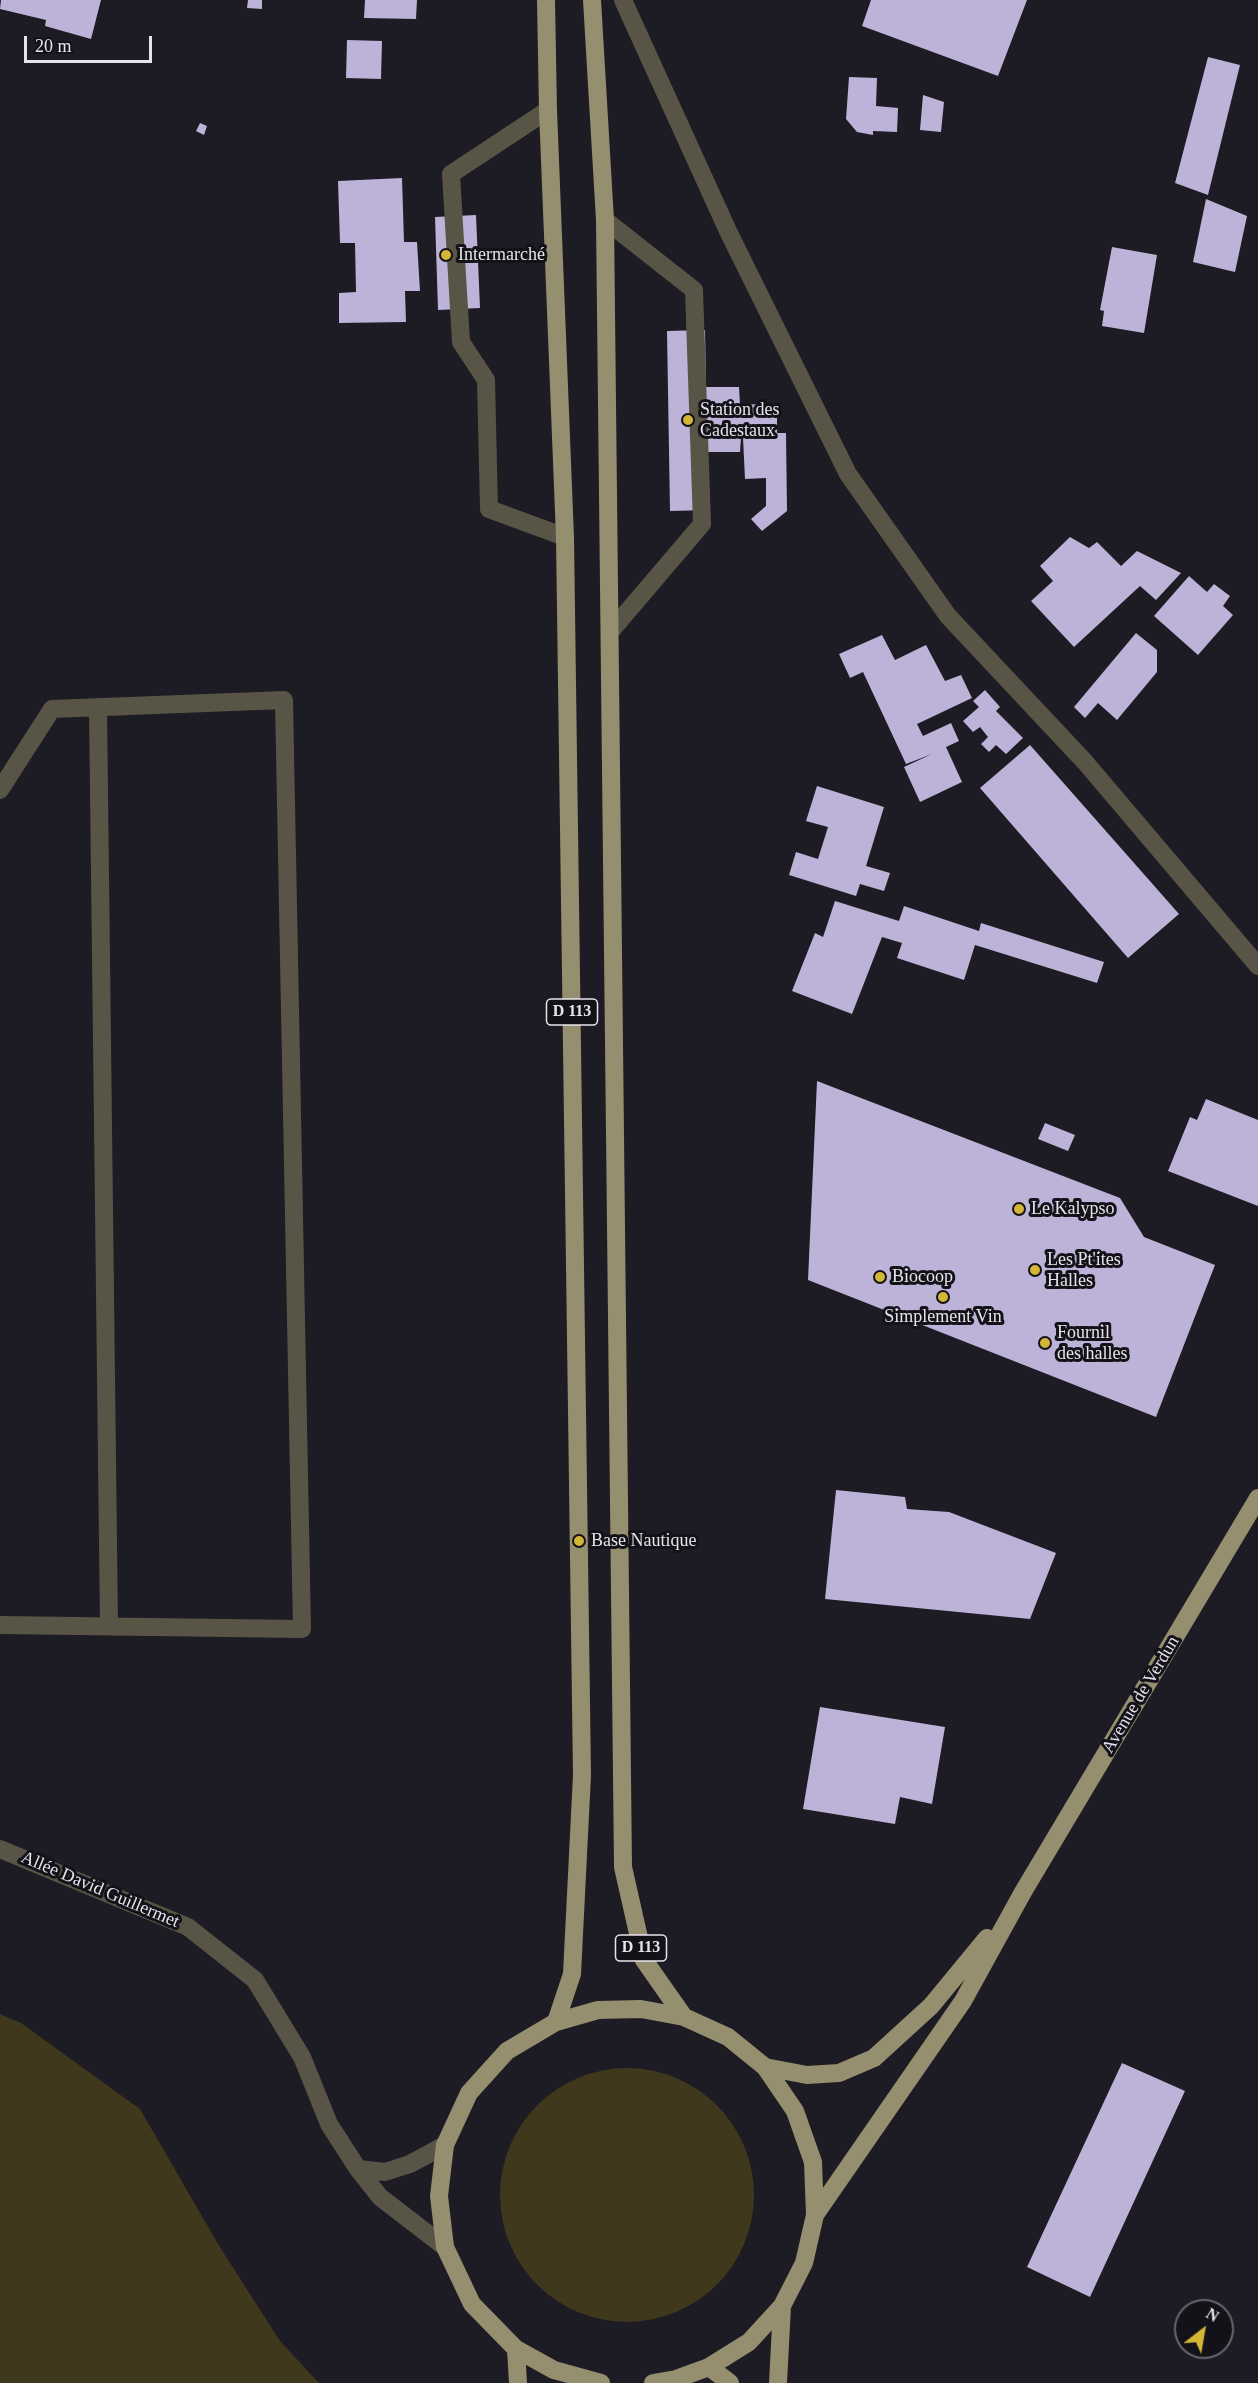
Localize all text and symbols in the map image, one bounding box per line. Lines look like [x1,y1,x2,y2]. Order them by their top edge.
scale bar [27,24,154,62]
text: 20 m [35,36,72,56]
place label: Intermarché [458,244,545,266]
marker: Intermarché [439,248,453,262]
place label: Station des Cadestaux [700,399,779,442]
marker: Station des Cadestaux [681,413,695,427]
road number: D 113 [546,999,598,1025]
place label: Le Kalypso [1031,1198,1114,1220]
marker: Le Kalypso [1012,1202,1026,1216]
place label: Les Pt'ites Halles [1047,1249,1121,1292]
marker: Les Pt'ites Halles [1028,1263,1042,1277]
place label: Biocoop [892,1266,953,1288]
marker: Biocoop [873,1270,887,1284]
marker: Simplement Vin [936,1290,950,1304]
place label: Simplement Vin [884,1306,1002,1328]
place label: Fournil des halles [1057,1322,1127,1364]
marker: Fournil des halles [1038,1336,1052,1350]
place label: Base Nautique [591,1530,696,1552]
marker: Base Nautique [572,1534,586,1548]
street label: Avenue de Verdun [1098,1633,1184,1757]
street label: Allée David Guillermet [18,1847,182,1933]
road number: D 113 [616,1935,666,1961]
north arrow [1174,2299,1234,2359]
text: N [1203,2305,1222,2325]

